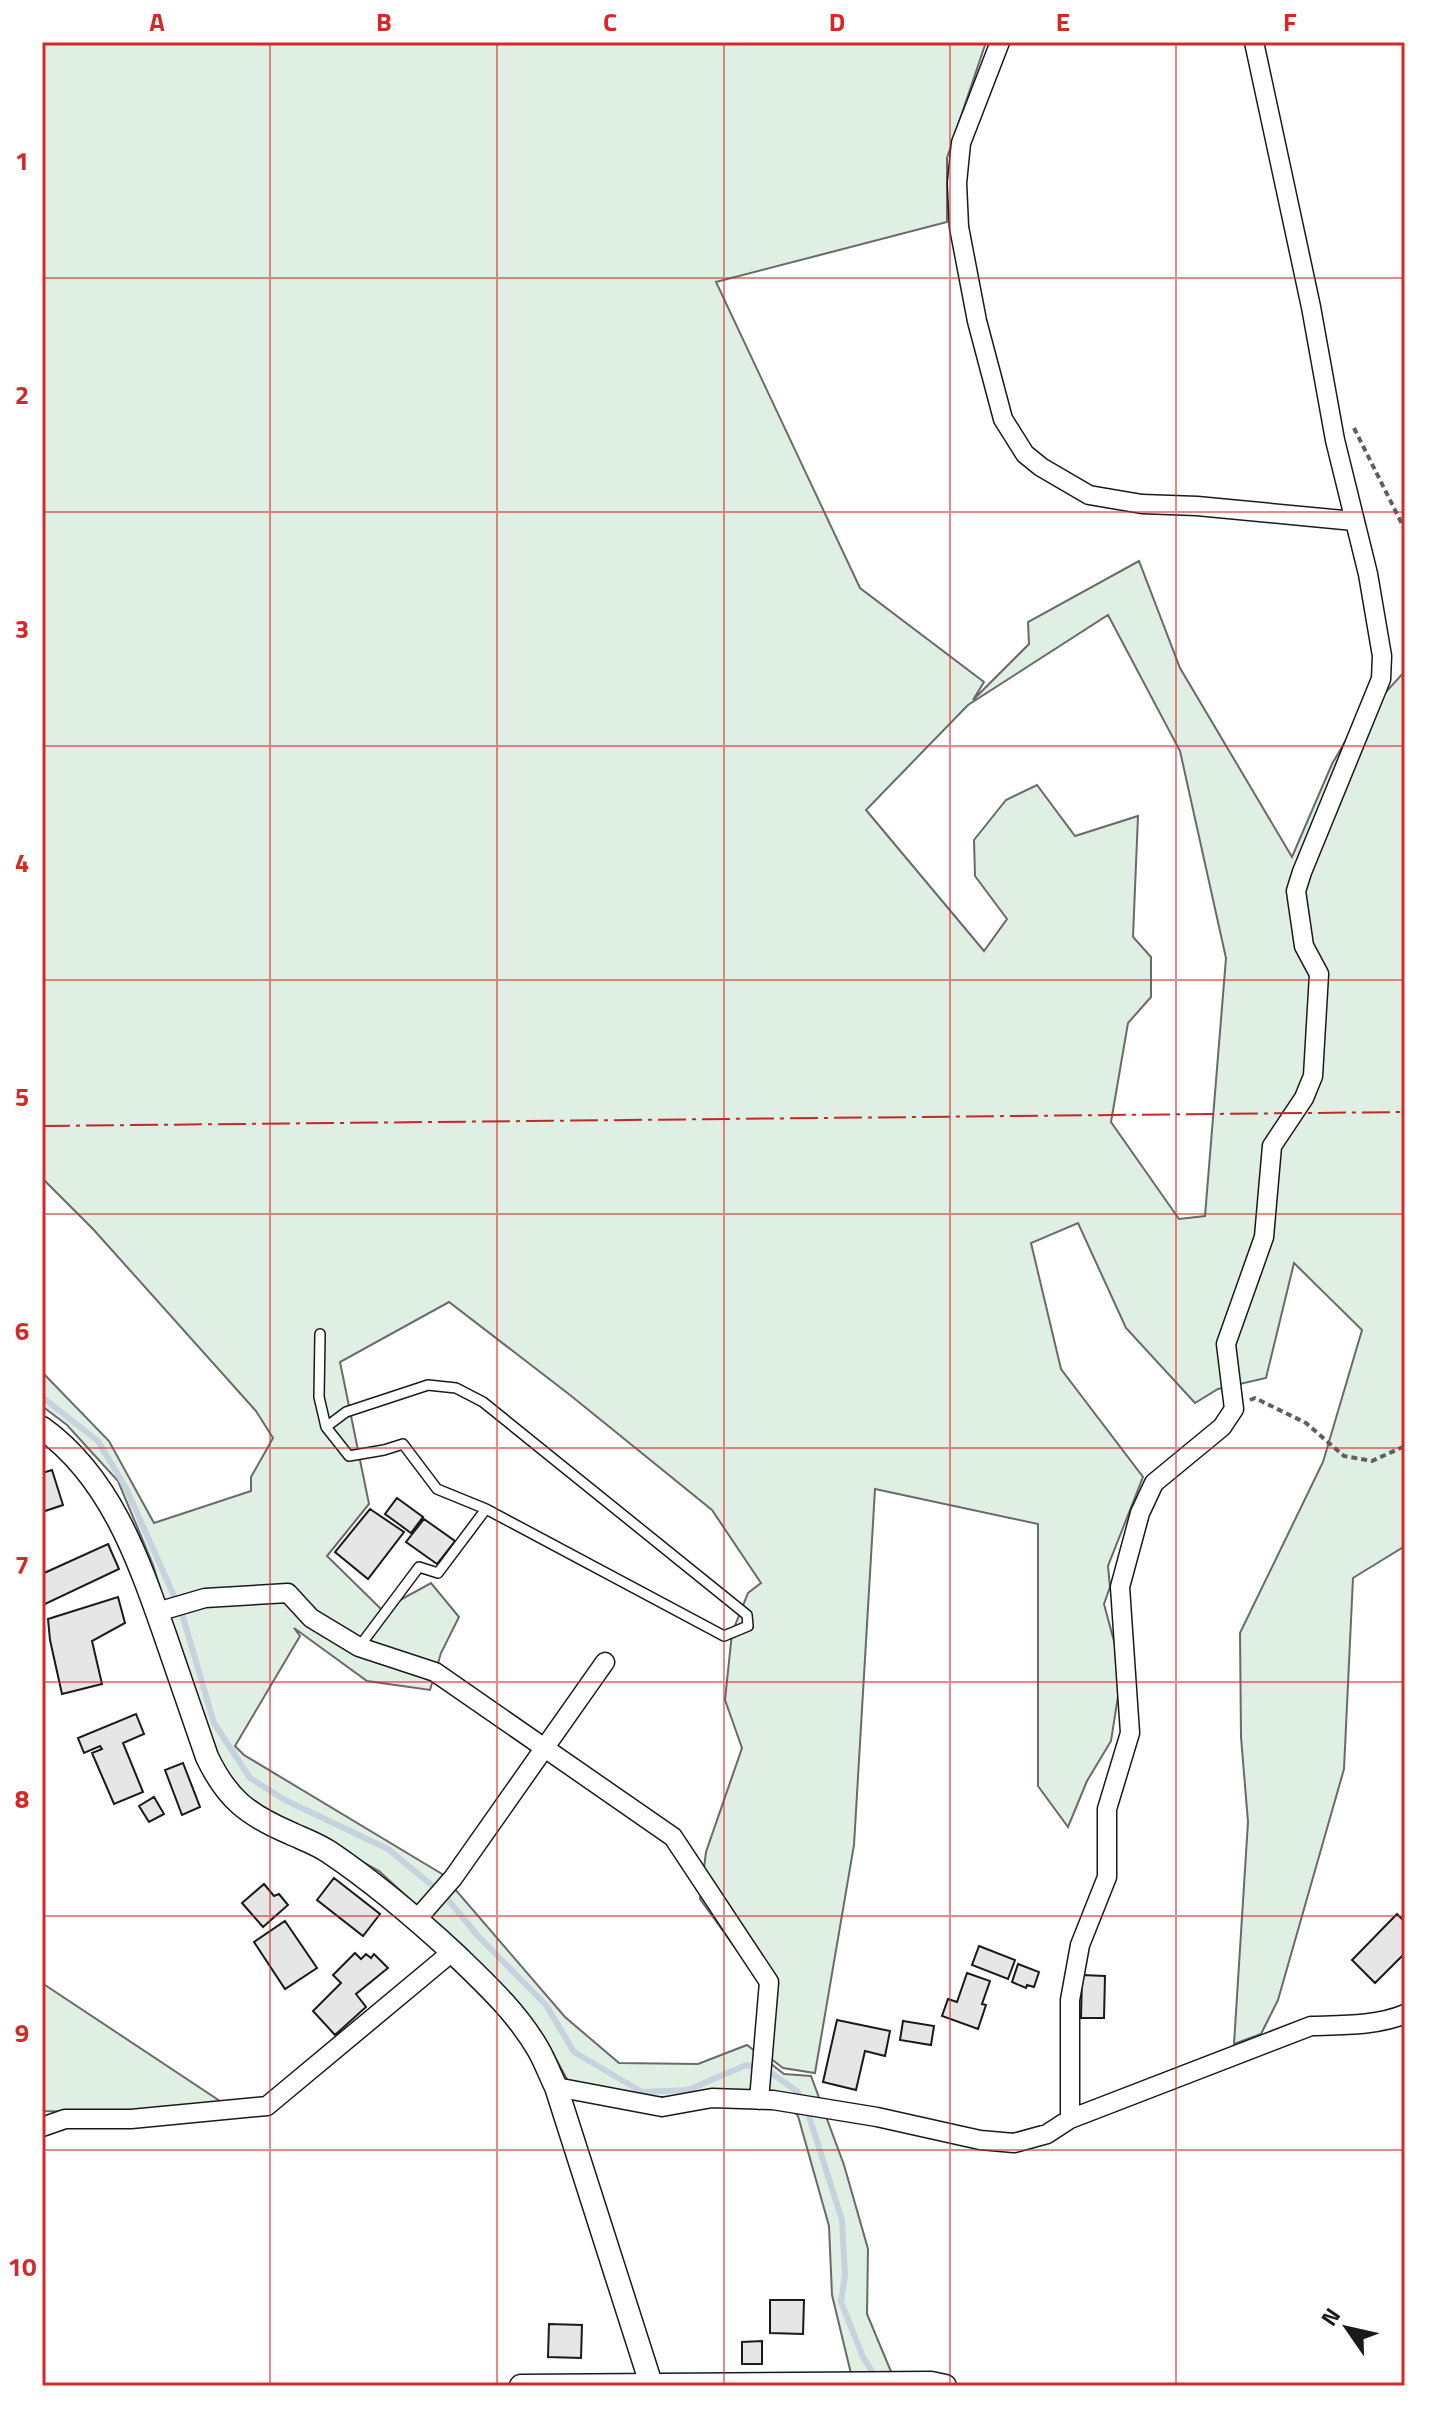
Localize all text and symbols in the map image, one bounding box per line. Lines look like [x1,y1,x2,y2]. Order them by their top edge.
text: A [149,2,165,41]
text: B [376,2,392,41]
text: C [603,2,617,41]
text: D [829,2,845,41]
text: E [1056,2,1070,41]
text: F [1283,2,1297,41]
text: 1 [15,141,29,180]
text: 2 [15,375,29,414]
text: 3 [15,609,29,648]
text: 4 [15,843,29,882]
text: 5 [15,1077,29,1116]
text: 6 [15,1311,29,1350]
text: 7 [15,1545,29,1584]
text: 8 [15,1779,29,1818]
text: 9 [15,2013,29,2052]
text: 10 [7,2247,37,2286]
north arrow [1307,2288,1387,2368]
text: N [1312,2301,1349,2333]

